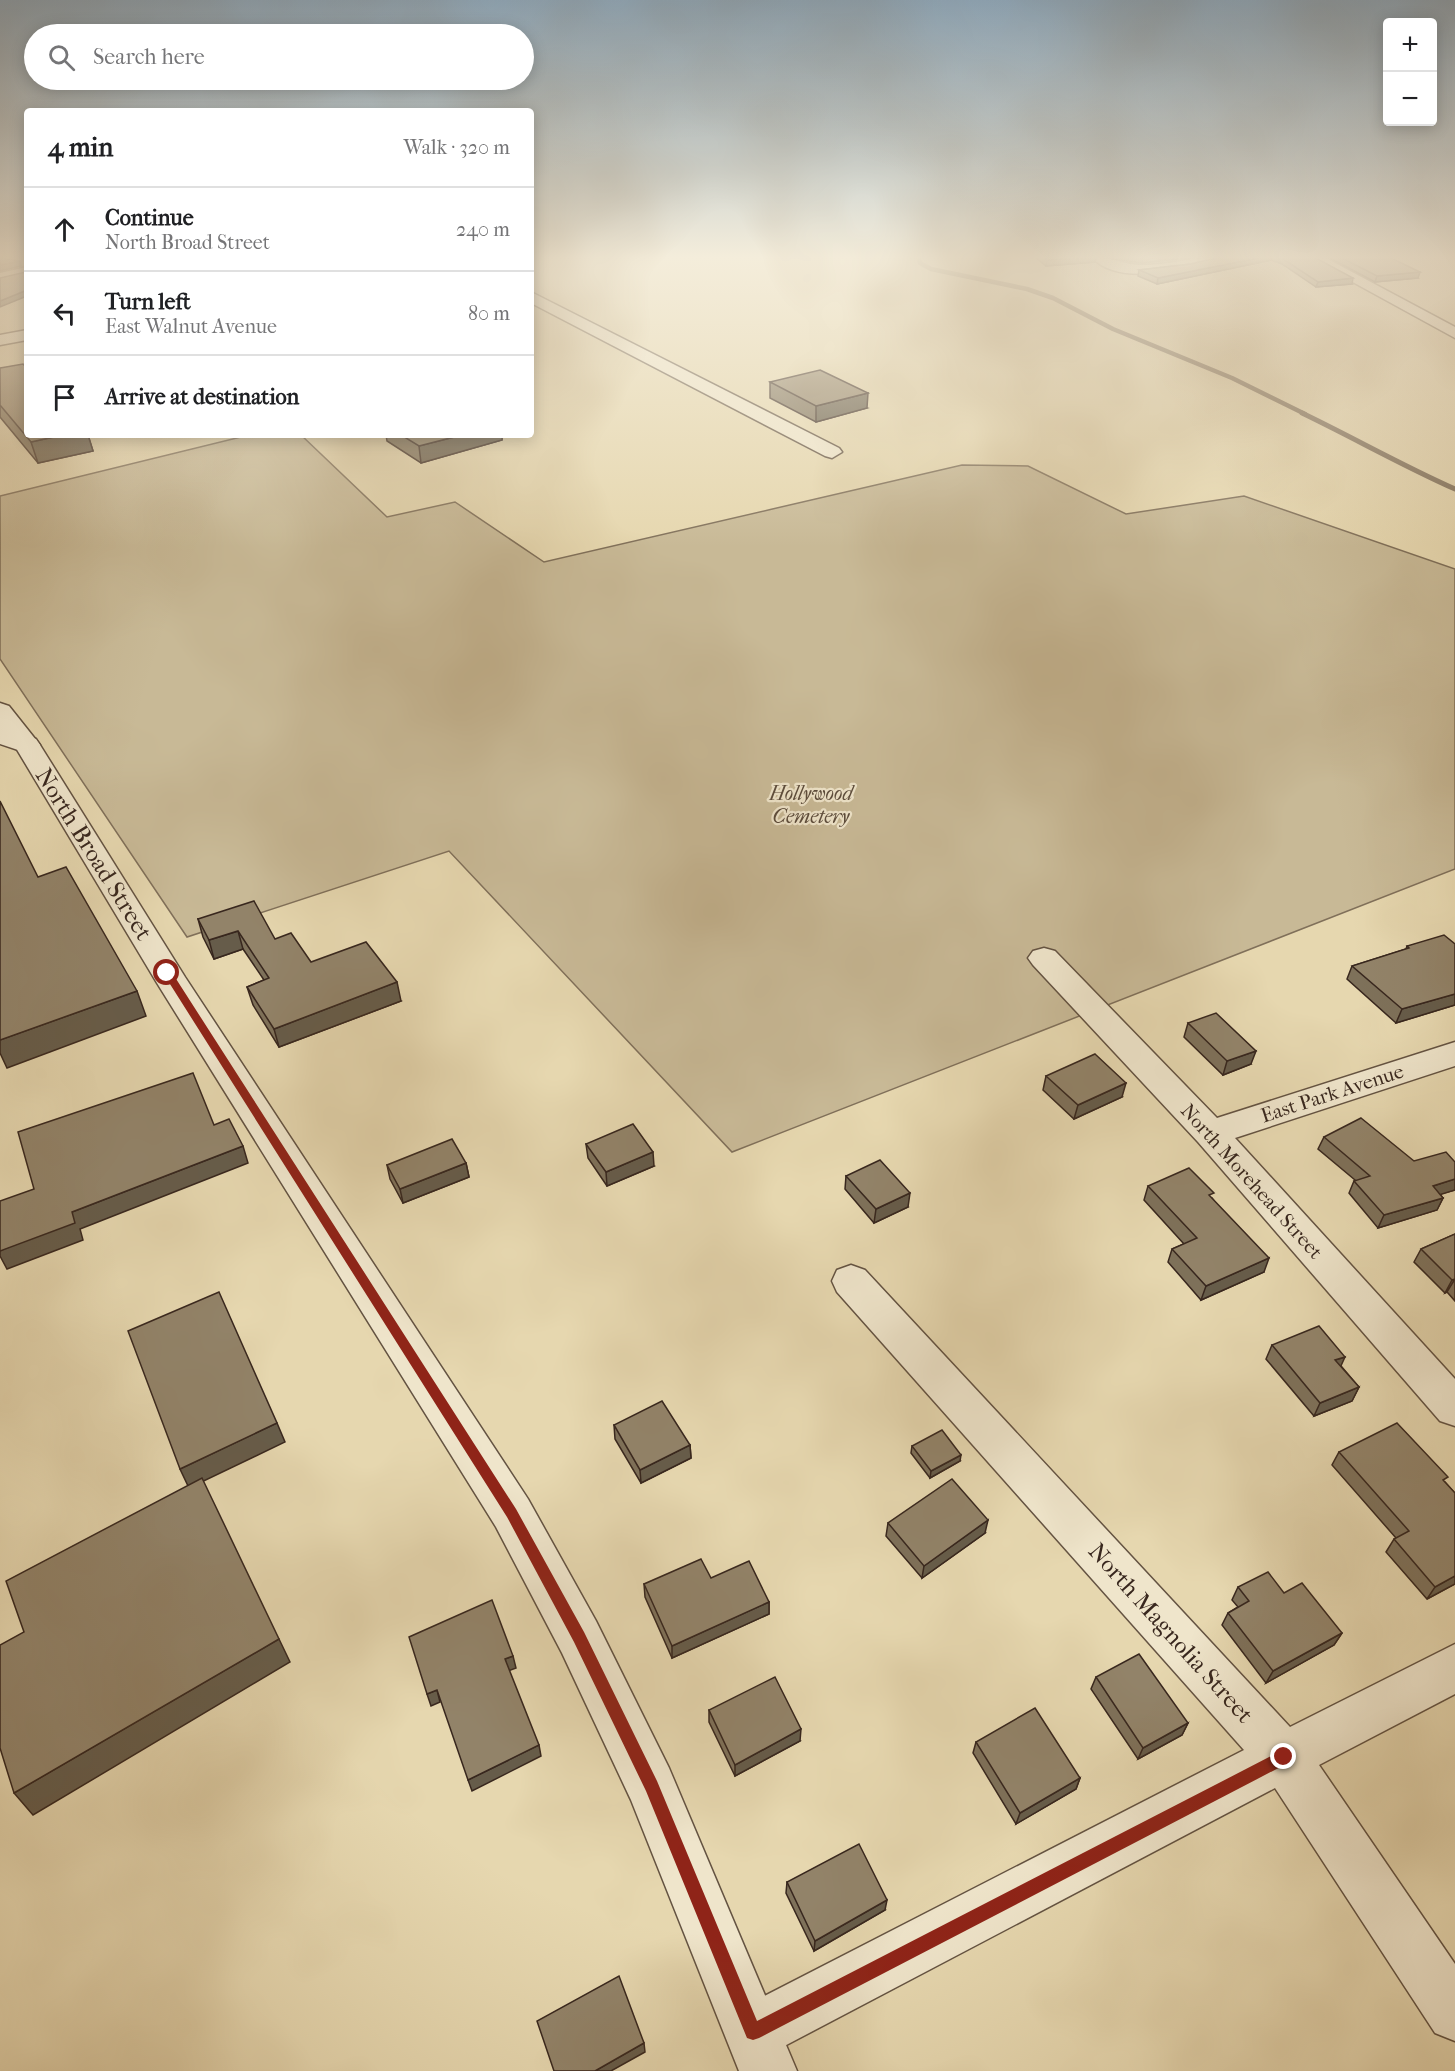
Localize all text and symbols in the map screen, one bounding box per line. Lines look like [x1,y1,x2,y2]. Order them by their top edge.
map controls [1383,18,1437,126]
button: + [1383,18,1437,72]
search box [24,24,534,90]
icon: search [45,41,78,74]
text: Search here [93,44,205,70]
button: − [1383,72,1437,126]
text: 4 min [48,132,113,163]
text: Walk · 320 m [404,136,510,159]
text: Continue [105,205,194,231]
icon: ahead [48,213,81,246]
text: 240 m [456,218,510,241]
text: North Broad Street [105,231,270,254]
text: Turn left [105,289,191,315]
icon: left [48,297,81,330]
text: 80 m [468,302,510,325]
text: East Walnut Avenue [105,315,277,338]
icon: arrive [48,381,81,414]
text: Arrive at destination [105,384,299,410]
street label: North Broad Street [30,763,159,946]
park label: Hollywood Cemetery [768,782,855,828]
route start [153,959,179,985]
street label: East Park Avenue [1258,1060,1407,1127]
street label: North Morehead Street [1176,1099,1327,1264]
street label: North Magnolia Street [1083,1537,1259,1729]
route end [1270,1743,1296,1769]

